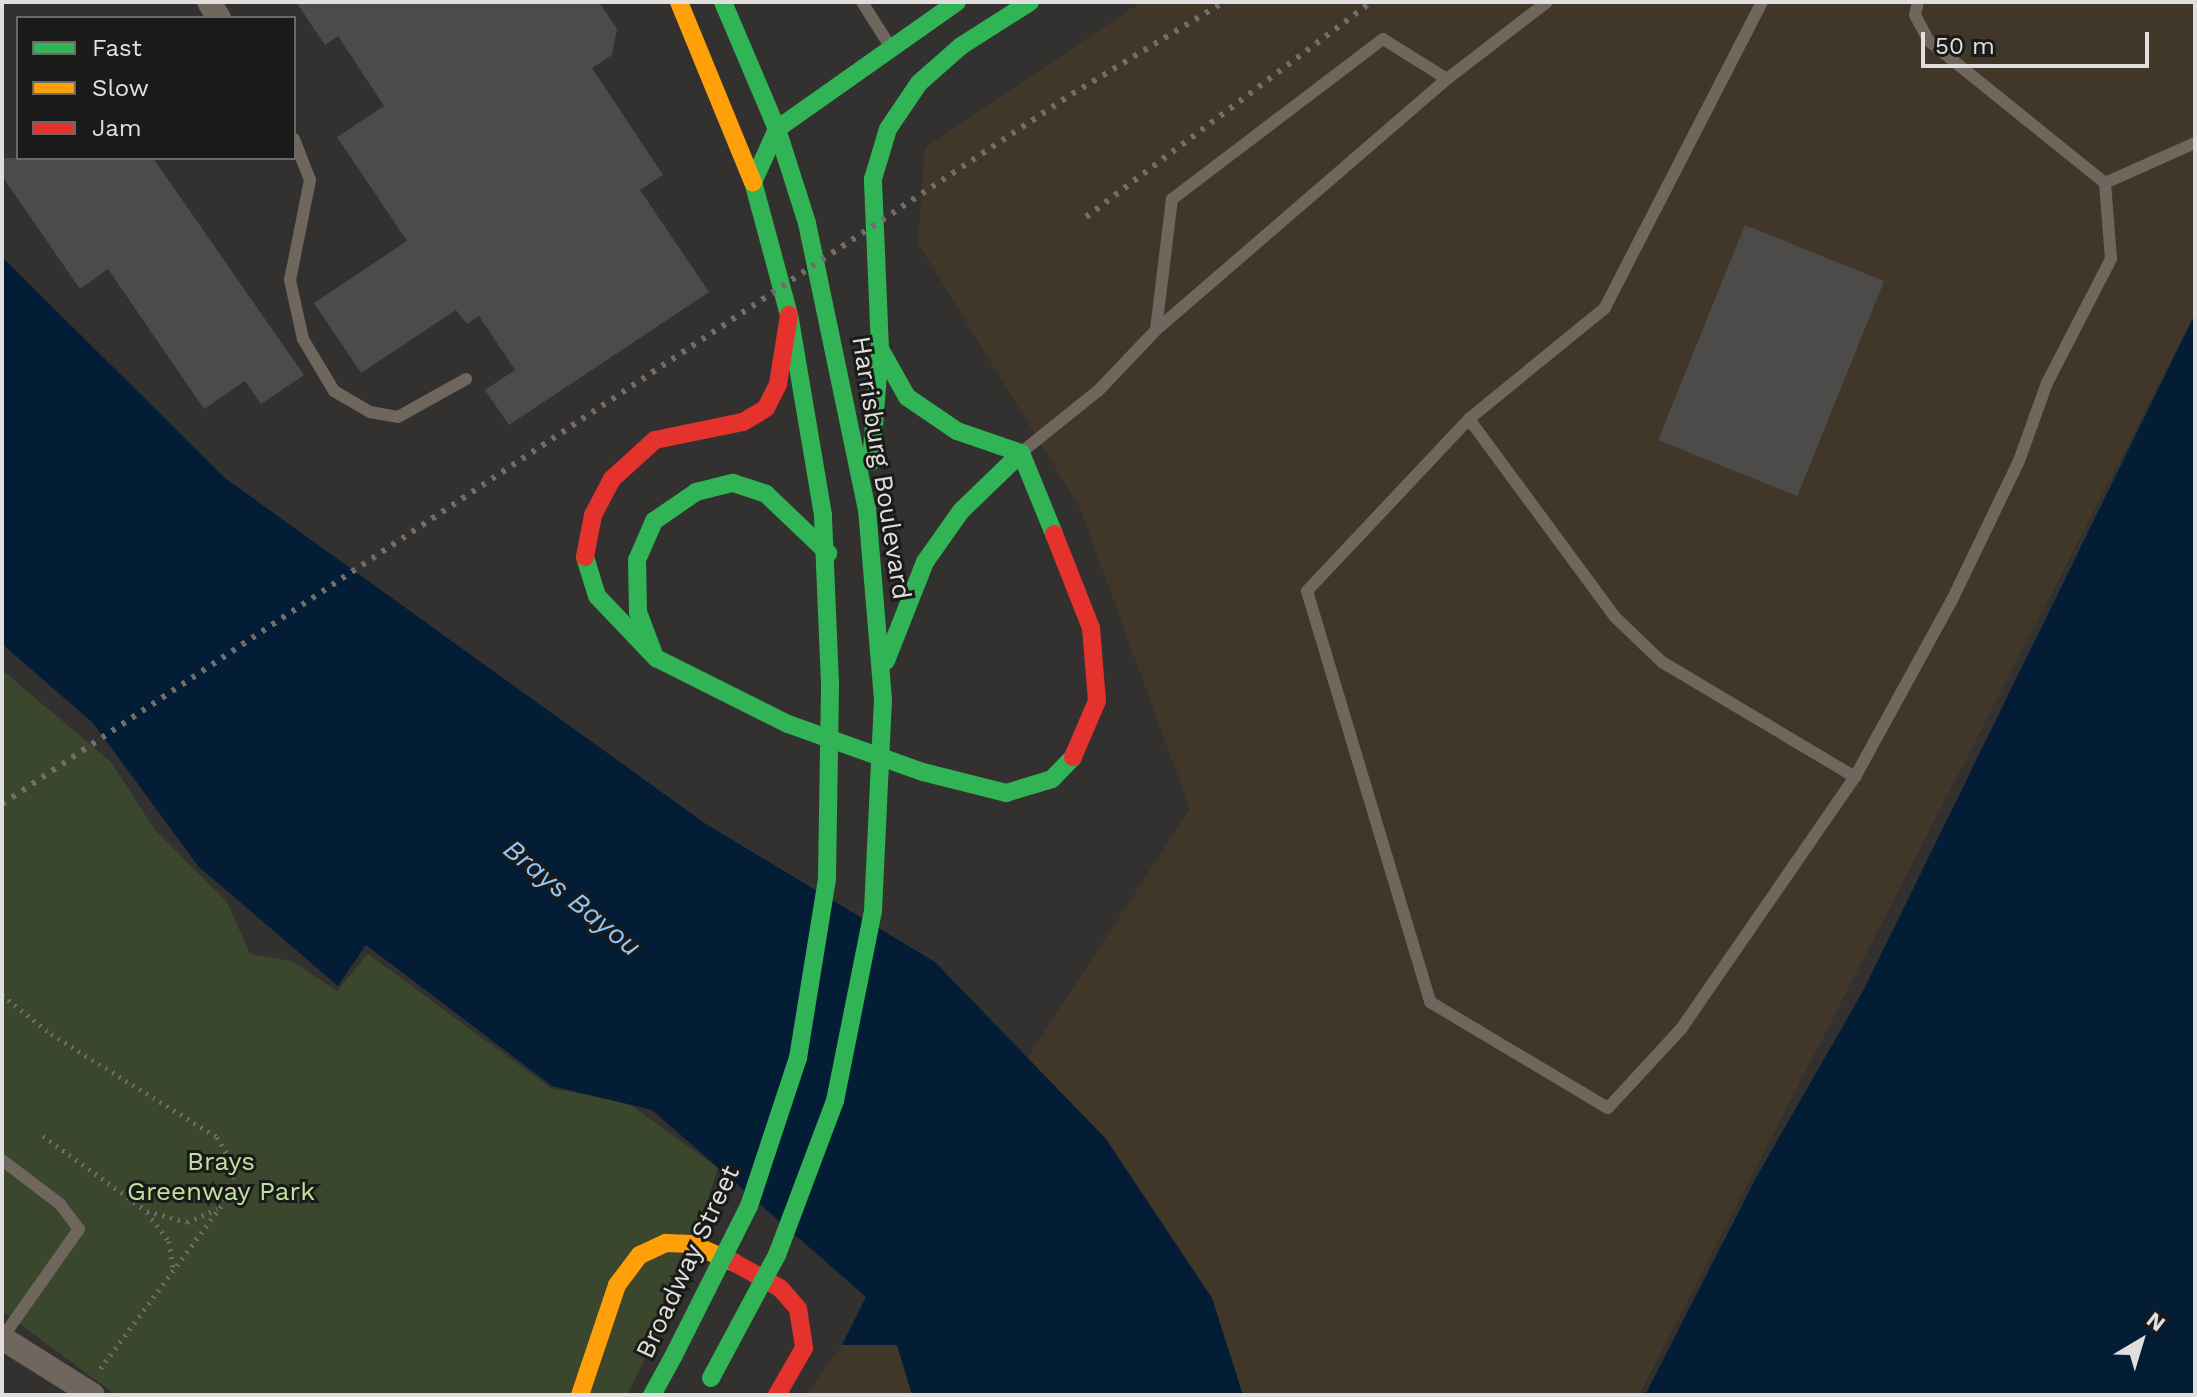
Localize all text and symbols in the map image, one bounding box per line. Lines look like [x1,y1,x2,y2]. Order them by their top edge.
legend [16,16,296,160]
scale bar [1925,16,2153,66]
text: 50 m [1935,32,1995,60]
text: Fast [92,34,142,62]
text: Slow [92,74,149,102]
text: Jam [92,114,142,142]
street label: Harrisburg Boulevard [845,334,917,602]
water label: Brays Bayou [497,832,647,964]
park label: Brays Greenway Park [127,1146,315,1208]
street label: Broadway Street [630,1160,746,1364]
north arrow [2101,1301,2181,1381]
text: N [2142,1307,2170,1337]

